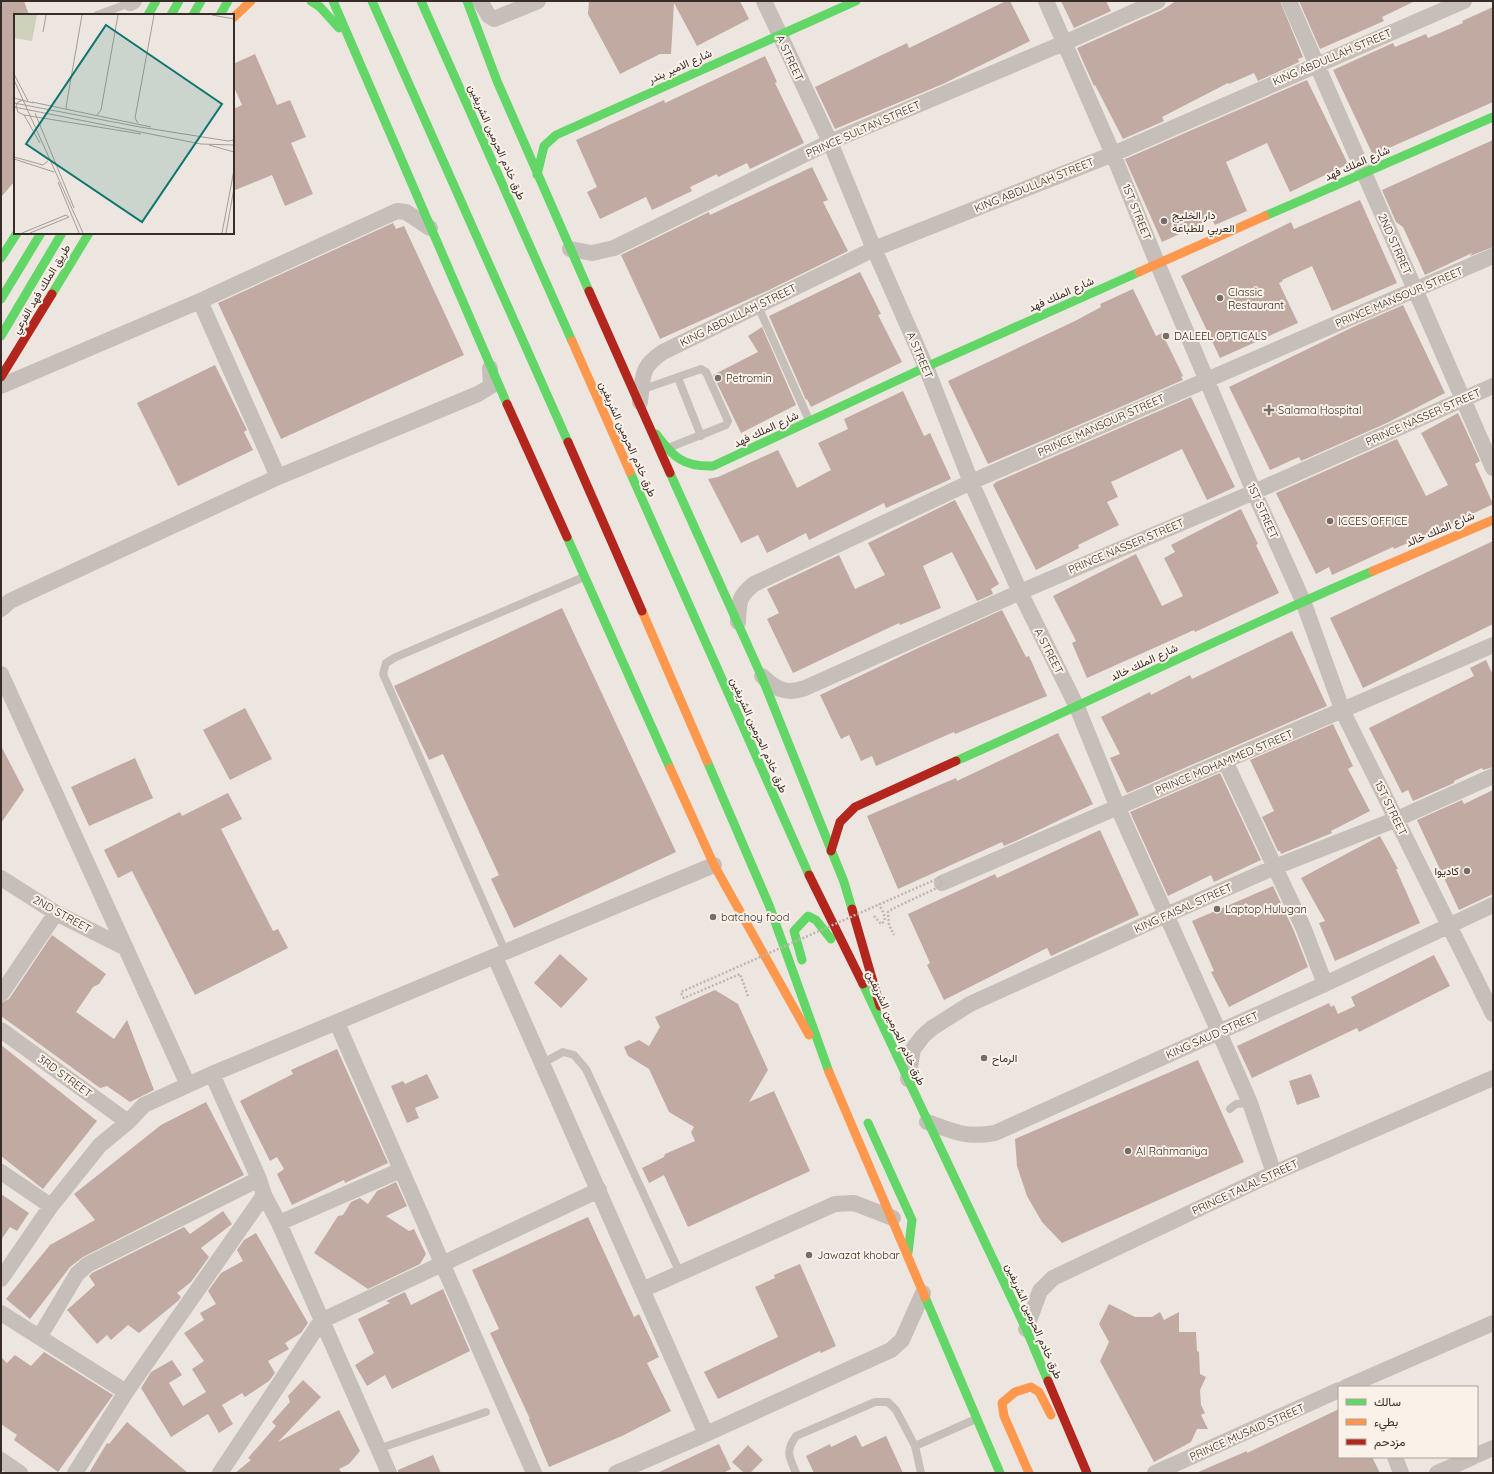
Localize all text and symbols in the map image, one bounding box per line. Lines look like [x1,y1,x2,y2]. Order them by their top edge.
inset map [14,14,234,234]
street label: KING ABDULLAH STREET [1270,25,1394,88]
street label: A STREET [773,33,807,84]
street label: شارع الامير بندر [645,46,715,88]
street label: طرق خادم الحرمين الشريفين [464,82,529,202]
street label: PRINCE SULTAN STREET [804,97,923,161]
street label: شارع الملك فهد [1322,142,1393,185]
street label: KING ABDULLAH STREET [972,154,1096,215]
street label: 1ST STREET [1119,182,1155,242]
place label: دار الخليج العربي للطباعة [1172,208,1235,238]
street label: 2ND STRRET [1375,211,1415,277]
marker: دار الخليج العربي للطباعة [1159,216,1169,226]
street label: طريق الملك فهد الفرعي [9,242,76,338]
street label: PRINCE MANSOUR STREET [1333,264,1465,330]
street label: شارع الملك فهد [1026,273,1097,316]
street label: KING ABDULLAH STREET [677,281,799,349]
place label: Classic Restaurant [1228,285,1284,312]
marker: Classic Restaurant [1215,293,1225,303]
street label: A STREET [904,329,936,381]
place label: DALEEL OPTICALS [1174,329,1267,343]
marker: DALEEL OPTICALS [1161,331,1171,341]
place label: Petromin [726,371,772,385]
marker: Petromin [713,373,723,383]
street label: طرق خادم الحرمين الشريفين [595,379,660,499]
street label: PRINCE NASSER STREET [1363,385,1483,449]
street label: PRINCE MANSOUR STREET [1035,390,1167,459]
place label: Salama Hospital [1278,403,1361,417]
marker: Salama Hospital [1263,404,1275,416]
street label: شارع الملك فهد [731,408,801,451]
street label: 1ST STREET [1245,481,1282,541]
street label: شارع الملك خالد [1404,508,1477,551]
place label: ICCES OFFICE [1338,514,1408,528]
street label: PRINCE NASSER STREET [1066,515,1186,577]
marker: ICCES OFFICE [1325,516,1335,526]
street label: A STREET [1032,626,1067,677]
street label: شارع الملك خالد [1108,640,1181,685]
street label: طرق خادم الحرمين الشريفين [726,675,791,795]
street label: PRINCE MOHAMMED STREET [1153,726,1295,797]
street label: 1ST STREET [1372,778,1410,838]
place label: كاديوا [1435,864,1459,878]
marker: كاديوا [1462,866,1472,876]
street label: KING FAISAL STREET [1132,880,1235,936]
street label: 2ND STREET [30,892,94,936]
place label: Laptop Hulugan [1225,902,1307,916]
marker: Laptop Hulugan [1212,904,1222,914]
place label: batchoy food [721,910,789,924]
marker: batchoy food [708,912,718,922]
street label: طرق خادم الحرمين الشريفين [862,968,929,1088]
street label: KING SAUD STREET [1163,1008,1261,1062]
place label: الرماح [992,1051,1017,1066]
street label: 3RD STREET [35,1052,95,1100]
marker: الرماح [979,1053,989,1063]
place label: Al Rahmaniya [1136,1144,1207,1158]
marker: Al Rahmaniya [1123,1146,1133,1156]
street label: PRINCE TALAL STREET [1190,1156,1301,1218]
place label: Jawazat khobar [817,1248,901,1262]
marker: Jawazat khobar [804,1250,814,1260]
street label: طرق خادم الحرمين الشريفين [1001,1261,1066,1381]
legend [1338,1386,1478,1458]
text: سالك [1374,1394,1401,1409]
street label: PRINCE MUSAID STREET [1187,1400,1307,1464]
text: بطيء [1374,1414,1398,1432]
text: مزدحم [1374,1434,1405,1450]

